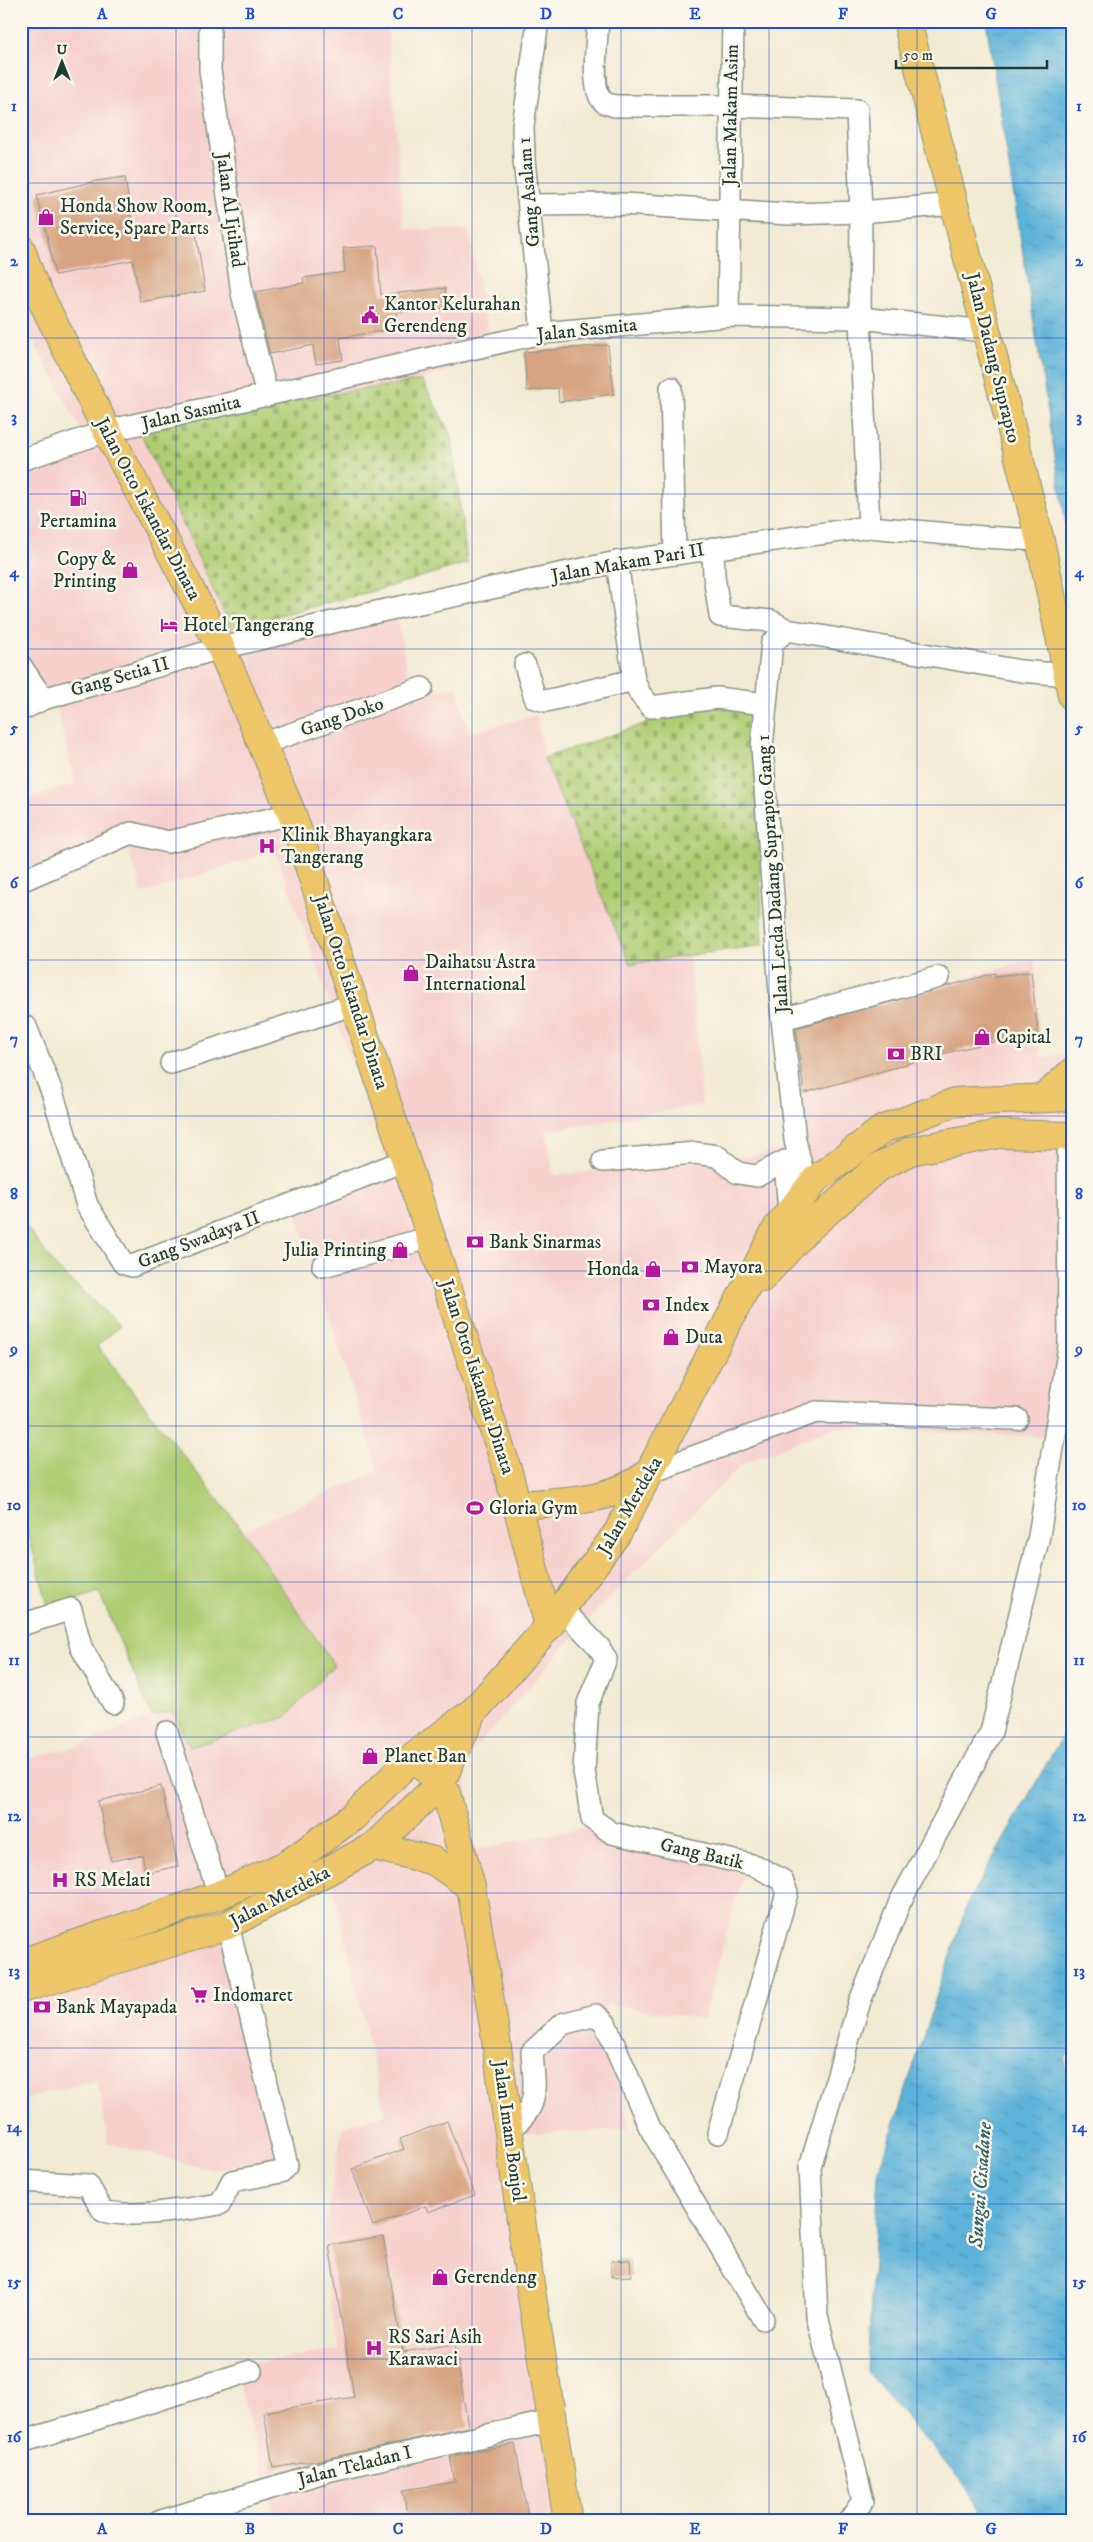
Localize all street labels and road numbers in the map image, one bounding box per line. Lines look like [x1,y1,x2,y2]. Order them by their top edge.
street label: Jalan Makam Asim [718,44,744,188]
street label: Gang Asalam 1 [513,136,545,248]
street label: Jalan Al Ijtihad [210,149,250,269]
street label: Jalan Dadang Suprapto [960,269,1025,446]
street label: Jalan Sasmita [534,313,638,347]
street label: Jalan Sasmita [137,390,243,436]
street label: Jalan Otto Iskandar Dinata [89,412,206,604]
street label: Jalan Makam Pari II [548,538,707,588]
street label: Gang Setia II [68,652,172,702]
street label: Gang Doko [297,692,387,742]
street label: Jalan Letda Dadang Suprapto Gang 1 [752,734,794,1016]
street label: Jalan Otto Iskandar Dinata [308,890,393,1092]
street label: Gang Swadaya II [135,1206,263,1274]
street label: Jalan Otto Iskandar Dinata [434,1275,519,1477]
street label: Jalan Merdeka [592,1453,667,1561]
street label: Gang Batik [658,1833,747,1875]
street label: Jalan Merdeka [224,1861,334,1934]
street label: Jalan Imam Bonjol [487,2057,530,2203]
street label: Jalan Teladan I [294,2441,414,2492]

